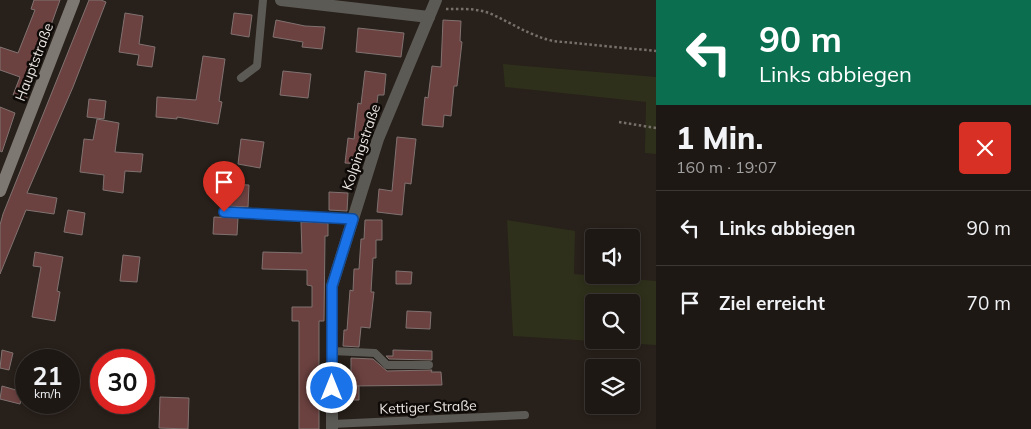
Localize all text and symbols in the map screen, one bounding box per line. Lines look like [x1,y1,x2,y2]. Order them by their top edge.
text: 90 m [759,17,842,61]
street label: Hauptstraße [11,20,57,104]
icon: left [676,20,741,85]
text: Links abbiegen [759,60,912,88]
street label: Kolpingstraße [338,101,384,193]
text: 1 Min. [676,119,763,157]
button: close [959,122,1011,174]
text: 160 m · 19:07 [676,157,777,177]
pin [203,161,245,212]
icon: arrive [210,168,238,196]
icon: left [676,214,704,242]
text: Links abbiegen [719,216,856,240]
text: 90 m [967,216,1011,240]
map controls [585,229,640,414]
button: sound [585,229,640,284]
icon: arrive [676,289,704,317]
text: Ziel erreicht [719,291,825,315]
text: 70 m [967,291,1011,315]
button: search [585,294,640,349]
speed limit sign: 30 [90,349,155,414]
button: layers [585,359,640,414]
text: 21 [32,360,63,391]
position arrow [305,361,357,413]
text: km/h [34,386,61,401]
street label: Kettiger Straße [379,396,477,418]

